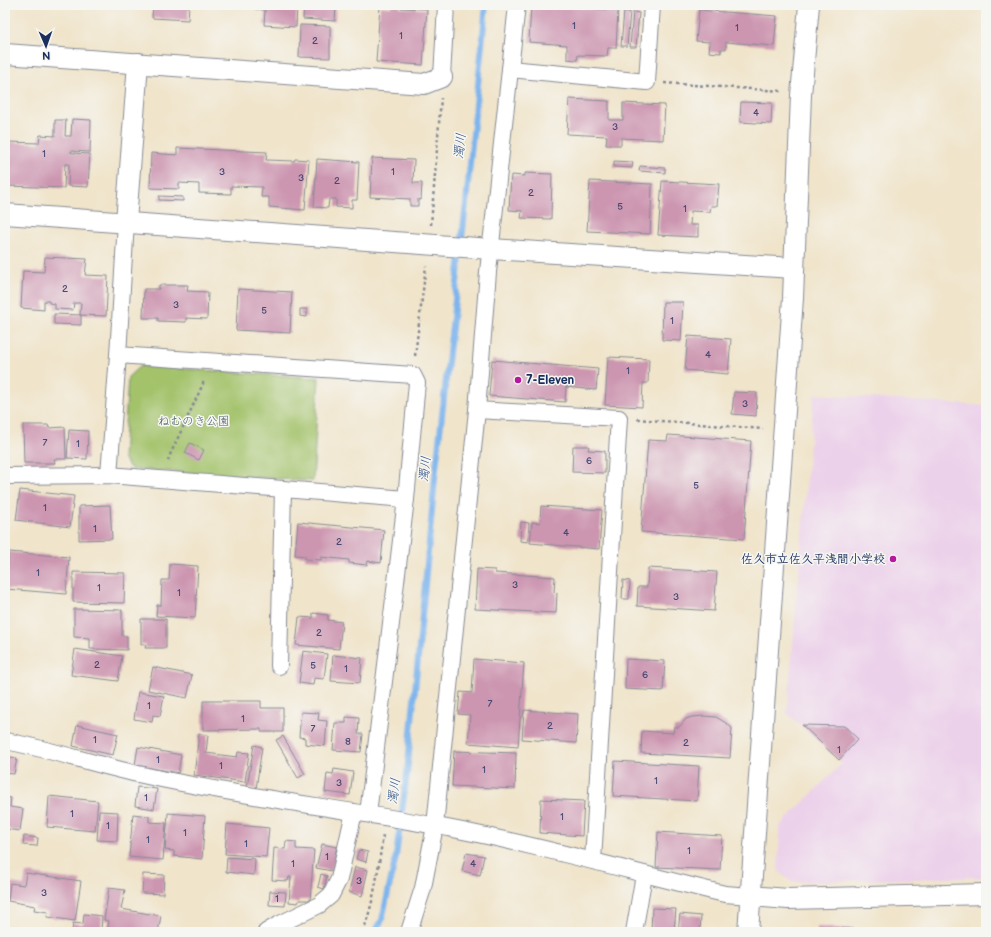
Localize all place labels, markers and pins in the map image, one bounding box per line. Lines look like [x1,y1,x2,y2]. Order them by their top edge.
place label: 7-Eleven [526,373,575,388]
marker: 7-Eleven [513,375,523,385]
place label: 佐久市立佐久平浅間小学校 [741,552,885,567]
marker: 佐久市立佐久平浅間小学校 [888,554,898,564]

